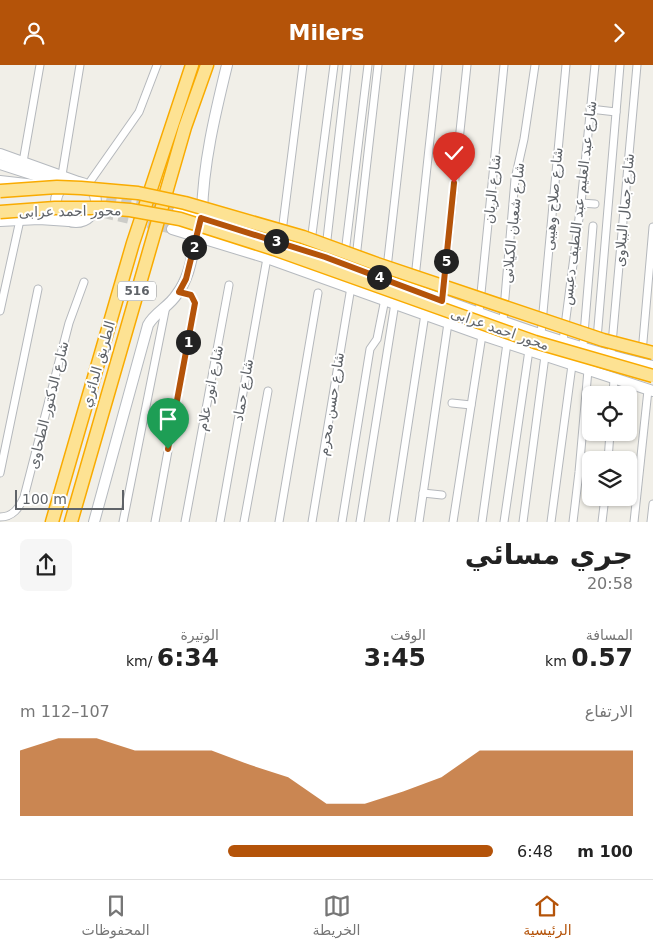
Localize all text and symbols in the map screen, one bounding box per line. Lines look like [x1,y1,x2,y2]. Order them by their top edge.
icon: person [20,19,48,47]
icon: forward [605,19,633,47]
text: Milers [289,20,364,45]
street label: شارع عبد العليم عبد اللطيف دعبس [559,100,600,306]
pin [433,132,475,183]
icon: check [440,139,468,167]
street label: شارع صلاح وهيبى [541,147,566,251]
street label: شارع الريان [480,153,505,225]
street label: شارع جمال الببلاوى [611,153,638,268]
street label: شارع شعبان الكيلانى [499,162,528,284]
street label: محور احمد عرابى [18,202,122,221]
pin: 3 [264,229,288,253]
text: 3 [272,233,281,249]
pin: 2 [182,235,206,259]
text: 2 [190,239,199,255]
pin: 5 [434,249,458,273]
text: 5 [442,253,451,269]
pin: 4 [366,265,392,289]
text: 4 [375,269,384,285]
road number: 516 [118,282,156,301]
street label: محور احمد عرابى [448,305,551,354]
street label: الطريق الدائري [78,319,119,409]
pin: 1 [176,329,200,355]
text: 1 [184,334,193,350]
street label: شارع الدكتور الطحاوى [24,339,73,471]
street label: شارع انور علام [194,344,227,433]
street label: شارع حسن محرم [315,351,348,457]
street label: شارع حماد [230,358,257,422]
map controls [582,386,637,506]
button: locate [582,386,637,441]
pin [147,398,189,449]
icon: arrive [154,405,182,433]
button: layers [582,451,637,506]
scale bar [15,487,124,510]
text: 100 m [22,491,67,507]
text: جري مسائي [465,538,633,571]
button: share [20,539,72,591]
text: 20:58 [587,574,633,593]
text: الوتيرة [180,627,219,643]
text: الوقت [390,627,426,643]
text: المسافة [586,627,633,643]
text: 6:34 [157,643,219,672]
text: 3:45 [364,643,426,672]
text: 0.57 [571,643,633,672]
text: /km [126,653,157,669]
text: km [545,653,571,669]
text: 107–112 m [20,702,110,721]
text: الارتفاع [585,702,633,721]
text: 6:48 [517,842,553,861]
text: 100 m [577,842,633,861]
tab: المحفوظات [81,892,150,938]
tab: الخريطة [313,892,360,938]
tab: الرئيسية [523,892,572,938]

